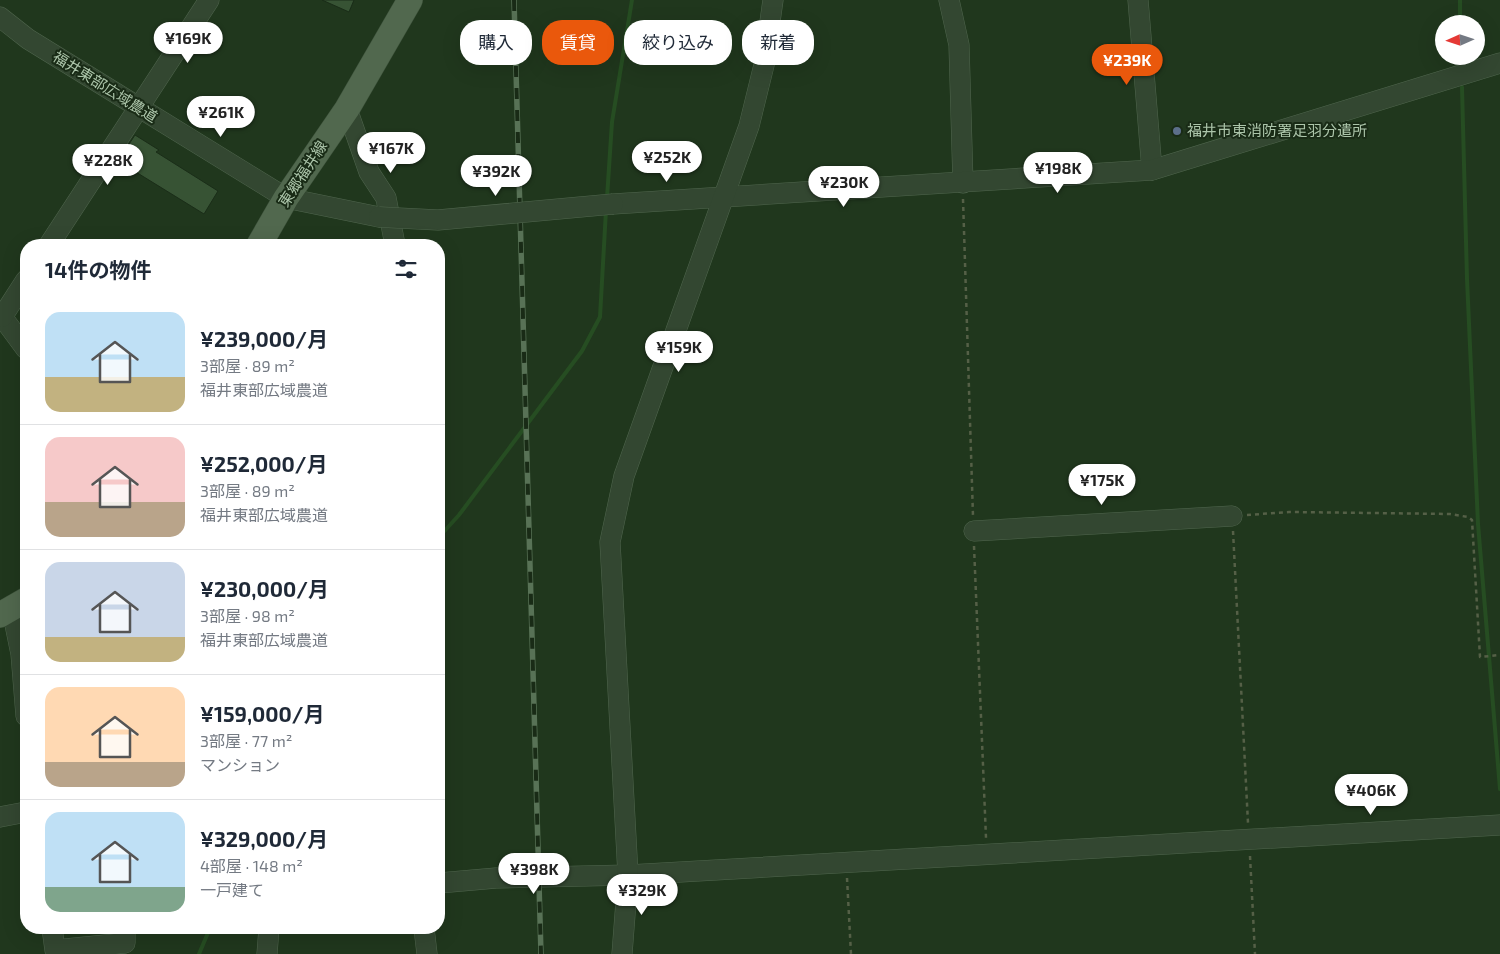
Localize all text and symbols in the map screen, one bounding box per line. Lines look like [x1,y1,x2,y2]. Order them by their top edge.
north arrow [1435,15,1485,65]
map controls [1435,15,1485,65]
chip: 購入 [460,20,532,65]
chip: 賃貸 [542,20,614,65]
chip: 絞り込み [624,20,732,65]
chip: 新着 [742,20,814,65]
pin: ¥169K [153,22,223,64]
text: ¥169K [165,28,211,47]
pin: ¥239K [1092,44,1162,86]
street label: 福井東部広域農道 [50,47,161,126]
text: ¥239K [1103,50,1151,69]
pin: ¥261K [186,96,256,138]
text: ¥261K [198,102,244,121]
place label: 福井市東消防署足羽分遣所 [1187,121,1367,139]
marker: 福井市東消防署足羽分遣所 [1171,125,1183,137]
pin: ¥167K [356,132,426,174]
street label: 東郷福井線 [274,137,330,210]
text: ¥167K [368,138,414,157]
pin: ¥252K [632,140,702,183]
pin: ¥228K [73,144,143,186]
text: ¥252K [643,147,691,166]
text: ¥228K [83,150,133,169]
pin: ¥198K [1023,152,1093,194]
pin: ¥392K [461,154,531,197]
text: ¥198K [1034,158,1082,177]
text: ¥392K [472,161,520,180]
pin: ¥230K [809,166,879,208]
text: ¥230K [819,172,869,191]
icon: filters [392,255,420,283]
text: 14件の物件 [45,257,151,282]
text: ¥239,000/月 [200,326,328,351]
pin: ¥159K [644,330,714,373]
icon: home [85,332,145,392]
text: ¥159K [656,337,702,356]
text: 3部屋 · 89 m² [200,356,295,375]
text: 福井東部広域農道 [200,380,328,399]
text: ¥252,000/月 [200,451,327,476]
icon: home [85,457,145,517]
pin: ¥175K [1067,464,1137,506]
text: ¥175K [1080,470,1124,489]
text: 3部屋 · 89 m² [200,481,295,500]
text: 福井東部広域農道 [200,505,328,524]
text: ¥230,000/月 [200,576,329,601]
icon: home [85,582,145,642]
text: 3部屋 · 98 m² [200,606,295,625]
text: 福井東部広域農道 [200,630,328,649]
text: ¥159,000/月 [200,701,324,726]
icon: home [85,707,145,767]
text: 3部屋 · 77 m² [200,731,292,750]
text: マンション [200,755,280,774]
pin: ¥406K [1336,774,1406,816]
text: ¥406K [1346,780,1396,799]
text: ¥329,000/月 [200,826,328,851]
icon: home [85,832,145,892]
pin: ¥398K [499,852,569,895]
text: 4部屋 · 148 m² [200,856,303,875]
text: ¥398K [509,859,559,878]
pin: ¥329K [607,874,677,916]
text: 一戸建て [200,880,264,899]
text: ¥329K [618,880,666,899]

